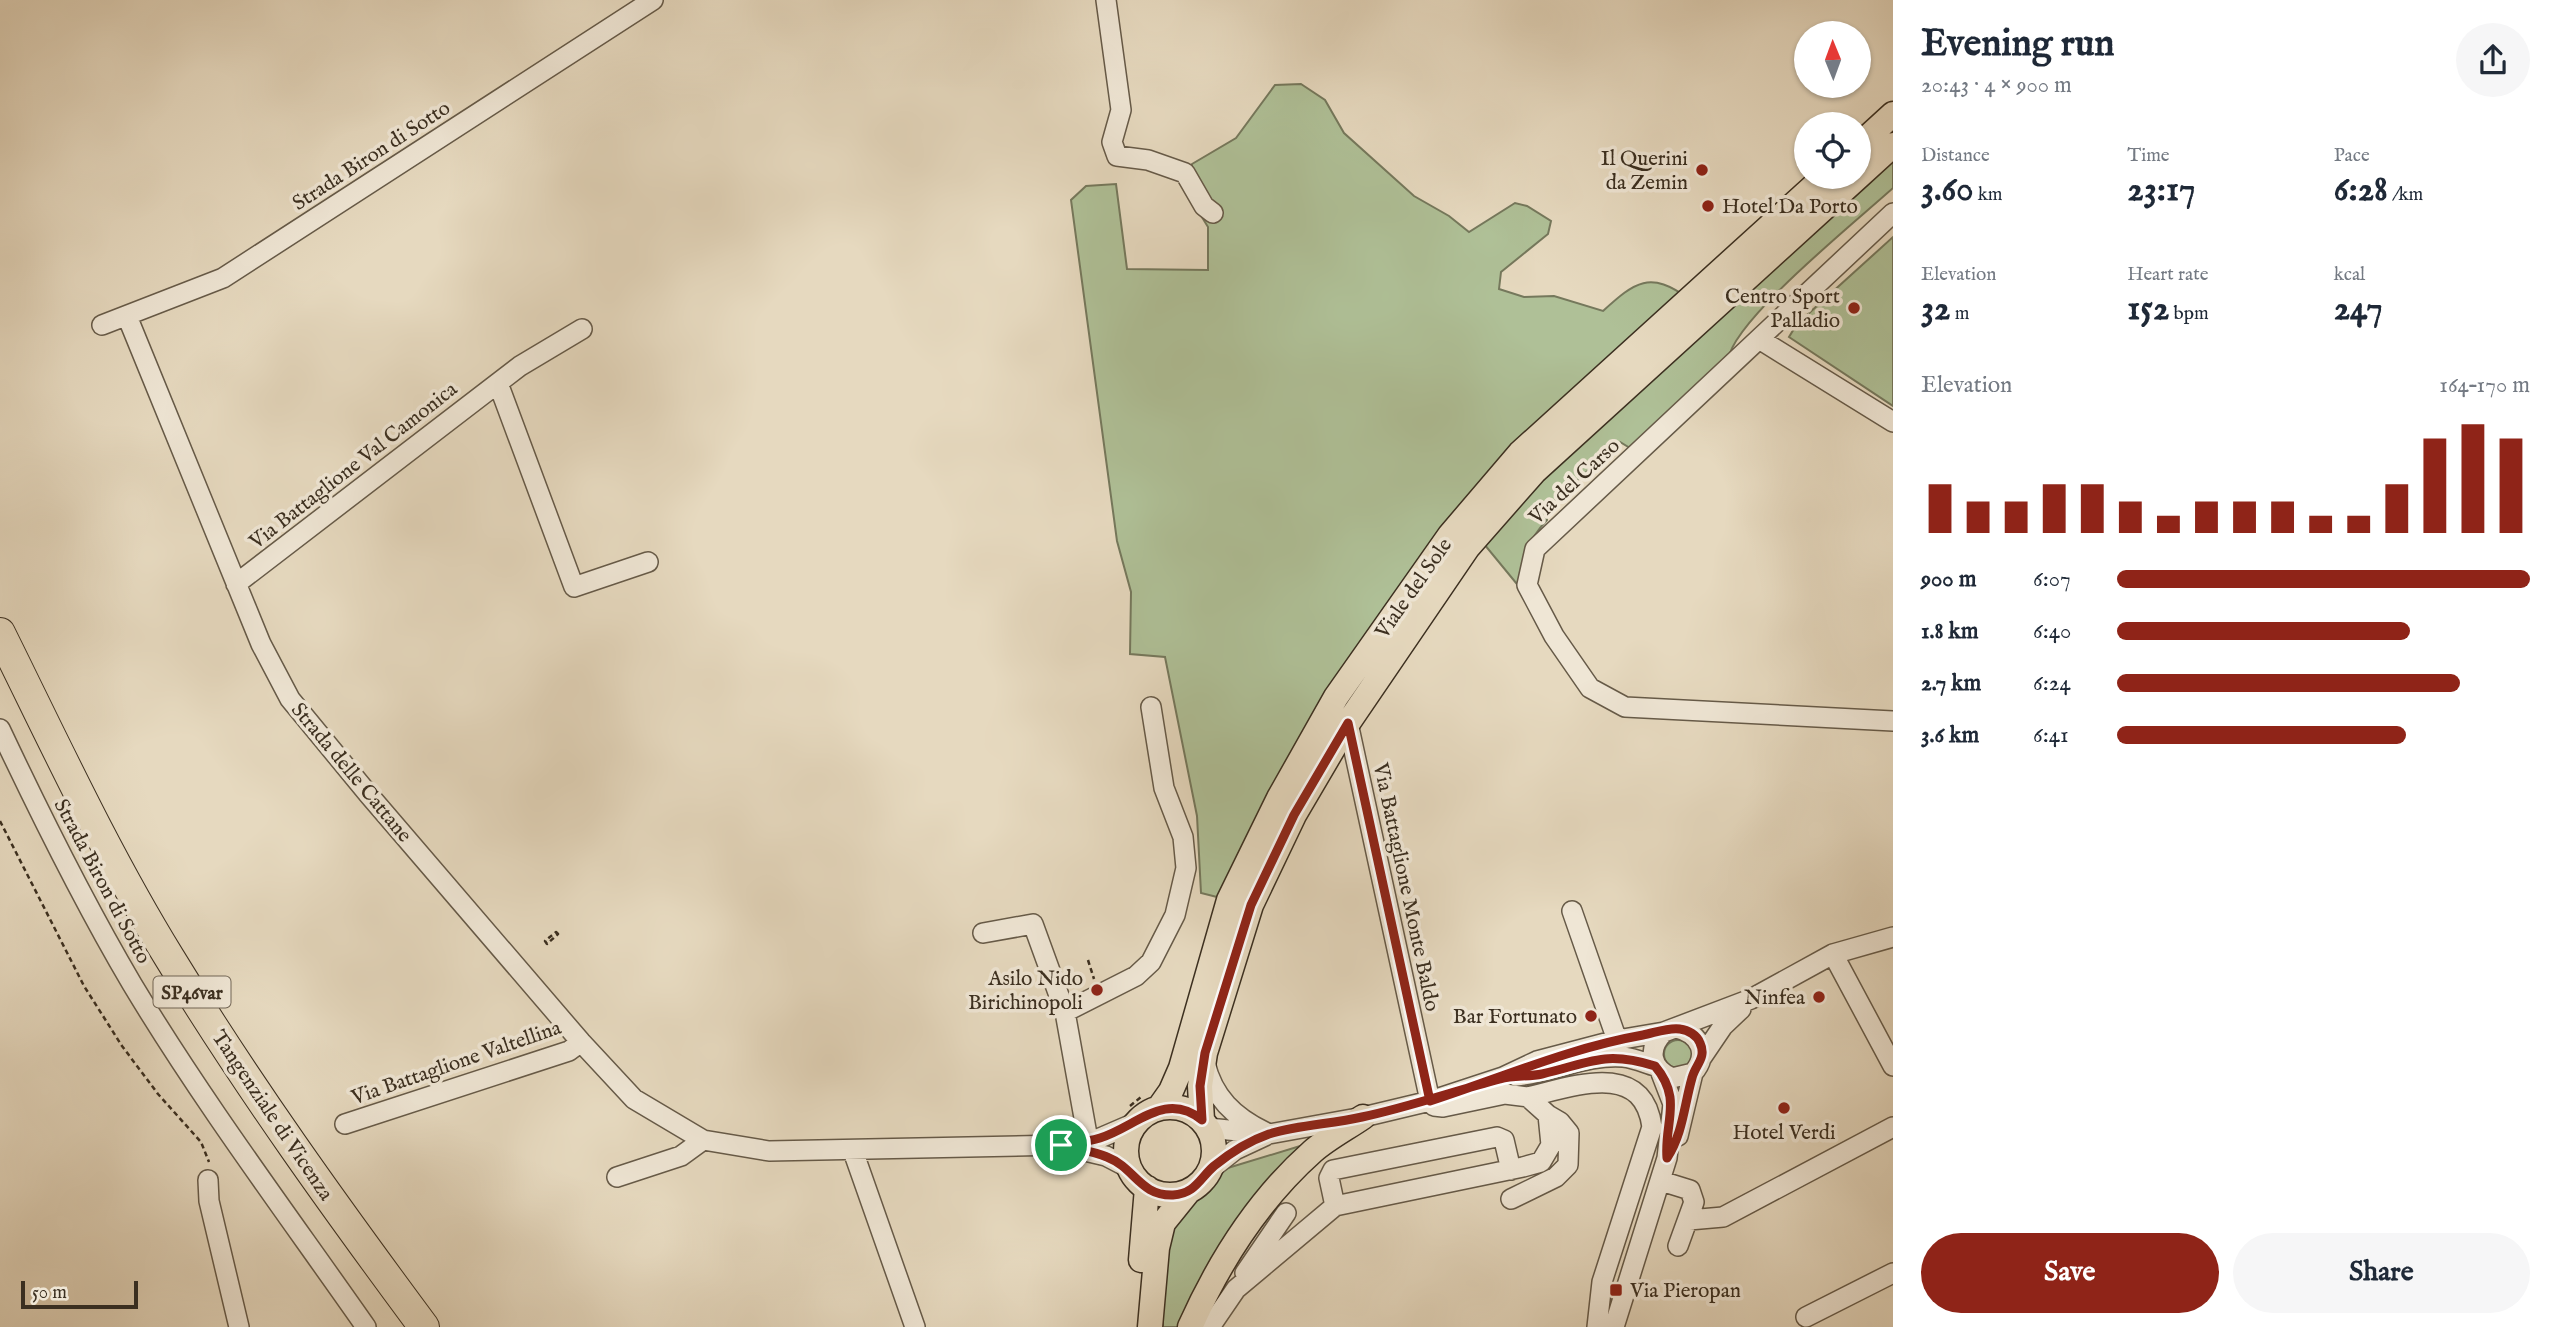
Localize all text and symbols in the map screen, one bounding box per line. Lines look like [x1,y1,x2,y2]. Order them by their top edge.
north arrow [1794,21,1871,98]
map controls [1794,21,1871,189]
text: Evening run [1921,21,2115,69]
button: share [2456,23,2530,97]
text: 20:43 · 4 × 900 m [1921,71,2072,100]
street label: Strada Biron di Sotto [288,95,456,217]
button: locate [1794,112,1871,189]
text: Distance [1921,144,1990,168]
text: Time [2127,144,2170,168]
text: Pace [2334,144,2370,168]
place label: Il Querini da Zemin [1601,146,1688,197]
marker: Il Querini da Zemin [1694,162,1710,178]
text: 3.60 [1921,168,1974,213]
text: 23:17 [2127,168,2195,213]
text: 6:28 [2334,168,2388,213]
text: km [1974,183,2003,207]
text: /km [2388,183,2423,207]
place label: Hotel Da Porto [1722,194,1858,221]
marker: Hotel Da Porto [1700,198,1716,214]
text: Elevation [1921,263,1996,287]
text: Heart rate [2127,263,2208,287]
text: kcal [2334,263,2365,287]
place label: Centro Sport Palladio [1725,284,1840,335]
text: 32 [1921,287,1951,332]
text: 152 [2127,287,2169,332]
text: 247 [2334,287,2383,332]
marker: Centro Sport Palladio [1846,300,1862,316]
text: m [1951,302,1969,326]
text: bpm [2169,302,2209,326]
text: Elevation [1921,371,2012,400]
text: 164–170 m [2439,371,2530,400]
street label: Via Battaglione Val Camonica [244,376,464,557]
street label: Via del Carso [1523,433,1626,532]
street label: Viale del Sole [1369,533,1459,645]
text: 900 m [1921,565,1976,594]
text: 6:07 [2033,565,2071,594]
text: 1.8 km [1921,617,1979,646]
text: 6:40 [2033,617,2071,646]
text: 2.7 km [1921,669,1981,698]
text: 6:24 [2033,669,2071,698]
street label: Strada delle Cattane [284,697,418,849]
text: 3.6 km [1921,721,1979,750]
text: 6:41 [2033,721,2069,750]
street label: Via Battaglione Monte Baldo [1366,760,1445,1014]
street label: Strada Biron di Sotto [47,795,157,969]
place label: Asilo Nido Birichinopoli [968,966,1083,1017]
road number: SP46var [154,976,230,1008]
marker: Asilo Nido Birichinopoli [1089,982,1105,998]
place label: Ninfea [1744,985,1806,1012]
marker: Ninfea [1811,989,1827,1005]
place label: Bar Fortunato [1453,1004,1577,1031]
marker: Bar Fortunato [1583,1008,1599,1024]
street label: Via Battaglione Valtellina [347,1015,566,1112]
street label: Tangenziale di Vicenza [205,1025,339,1207]
marker: Hotel Verdi [1776,1100,1792,1116]
pin [1031,1115,1091,1175]
place label: Hotel Verdi [1732,1120,1836,1147]
icon: arrive [1042,1126,1080,1164]
button: Save [1921,1233,2219,1313]
button: Share [2233,1233,2530,1313]
scale bar [21,1278,138,1310]
place label: Via Pieropan [1629,1278,1741,1305]
text: 50 m [32,1281,67,1305]
marker: Via Pieropan [1608,1282,1624,1298]

